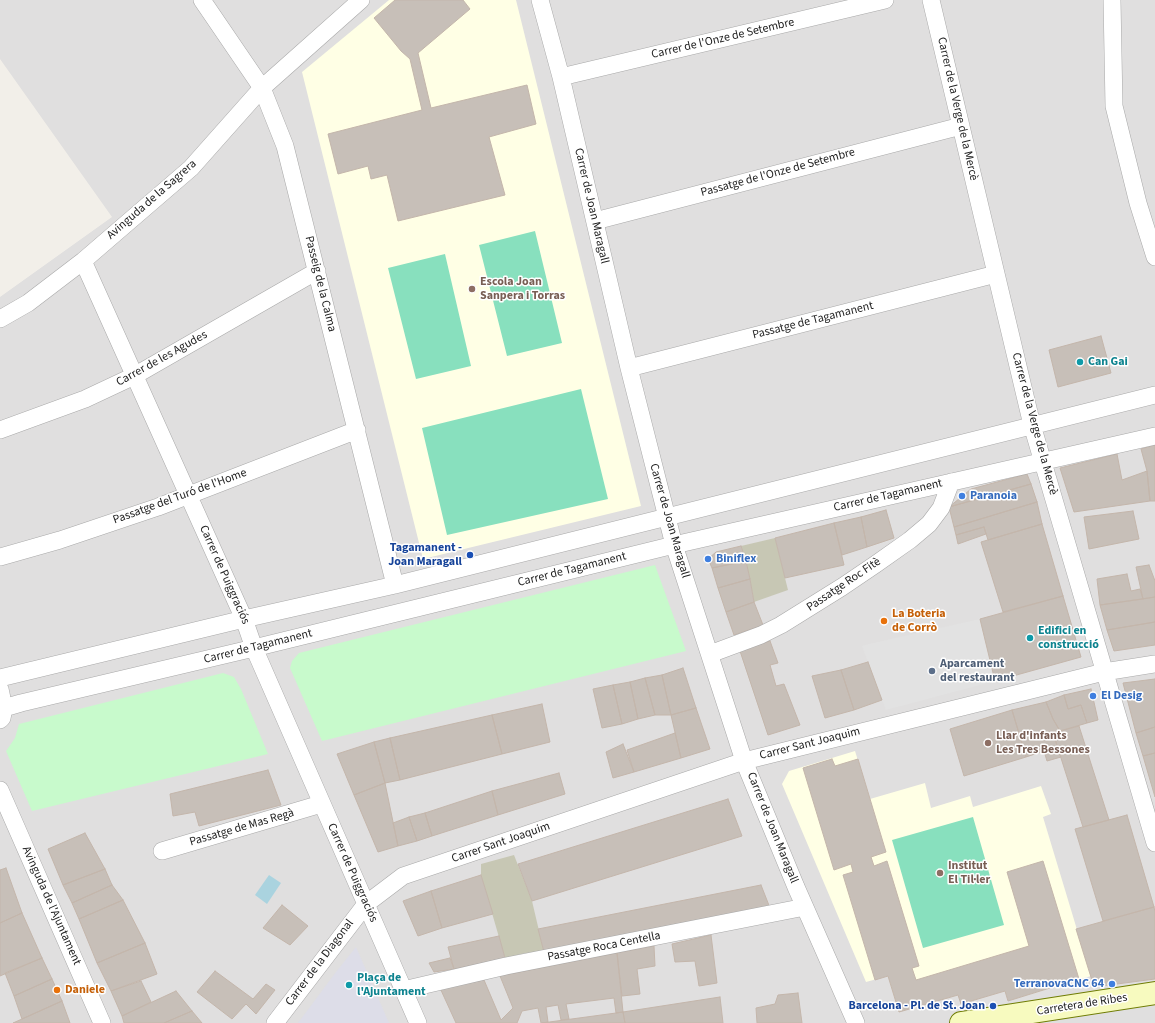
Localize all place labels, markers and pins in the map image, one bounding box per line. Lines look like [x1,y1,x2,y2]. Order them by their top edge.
place label: Escola Joan Sanpera i Torras [480,275,565,303]
marker: Escola Joan Sanpera i Torras [467,284,477,294]
place label: Can Gai [1088,355,1128,369]
marker: Can Gai [1075,357,1085,367]
place label: Paranoia [970,489,1017,503]
marker: Paranoia [957,491,967,501]
place label: Tagamanent - Joan Maragall [388,541,462,569]
marker: Tagamanent - Joan Maragall [465,550,475,560]
place label: Biniflex [716,552,756,566]
marker: Biniflex [703,554,713,564]
place label: La Boteria de Corrò [892,607,946,635]
marker: La Boteria de Corrò [879,616,889,626]
place label: Edifici en construcció [1038,624,1099,652]
marker: Edifici en construcció [1025,633,1035,643]
place label: Aparcament del restaurant [940,657,1015,685]
marker: Aparcament del restaurant [927,666,937,676]
place label: El Desig [1101,689,1142,703]
marker: El Desig [1088,691,1098,701]
place label: Llar d'infants Les Tres Bessones [996,729,1090,757]
marker: Llar d'infants Les Tres Bessones [983,738,993,748]
place label: Institut El Til·ler [948,859,990,887]
marker: Institut El Til·ler [935,868,945,878]
place label: Plaça de l'Ajuntament [357,971,426,999]
place label: TerranovaCNC 64 [1014,977,1104,991]
marker: TerranovaCNC 64 [1107,979,1117,989]
marker: Plaça de l'Ajuntament [344,980,354,990]
place label: Daniele [65,983,105,997]
marker: Daniele [52,985,62,995]
place label: Barcelona - Pl. de St. Joan [849,999,985,1013]
marker: Barcelona - Pl. de St. Joan [988,1001,998,1011]

